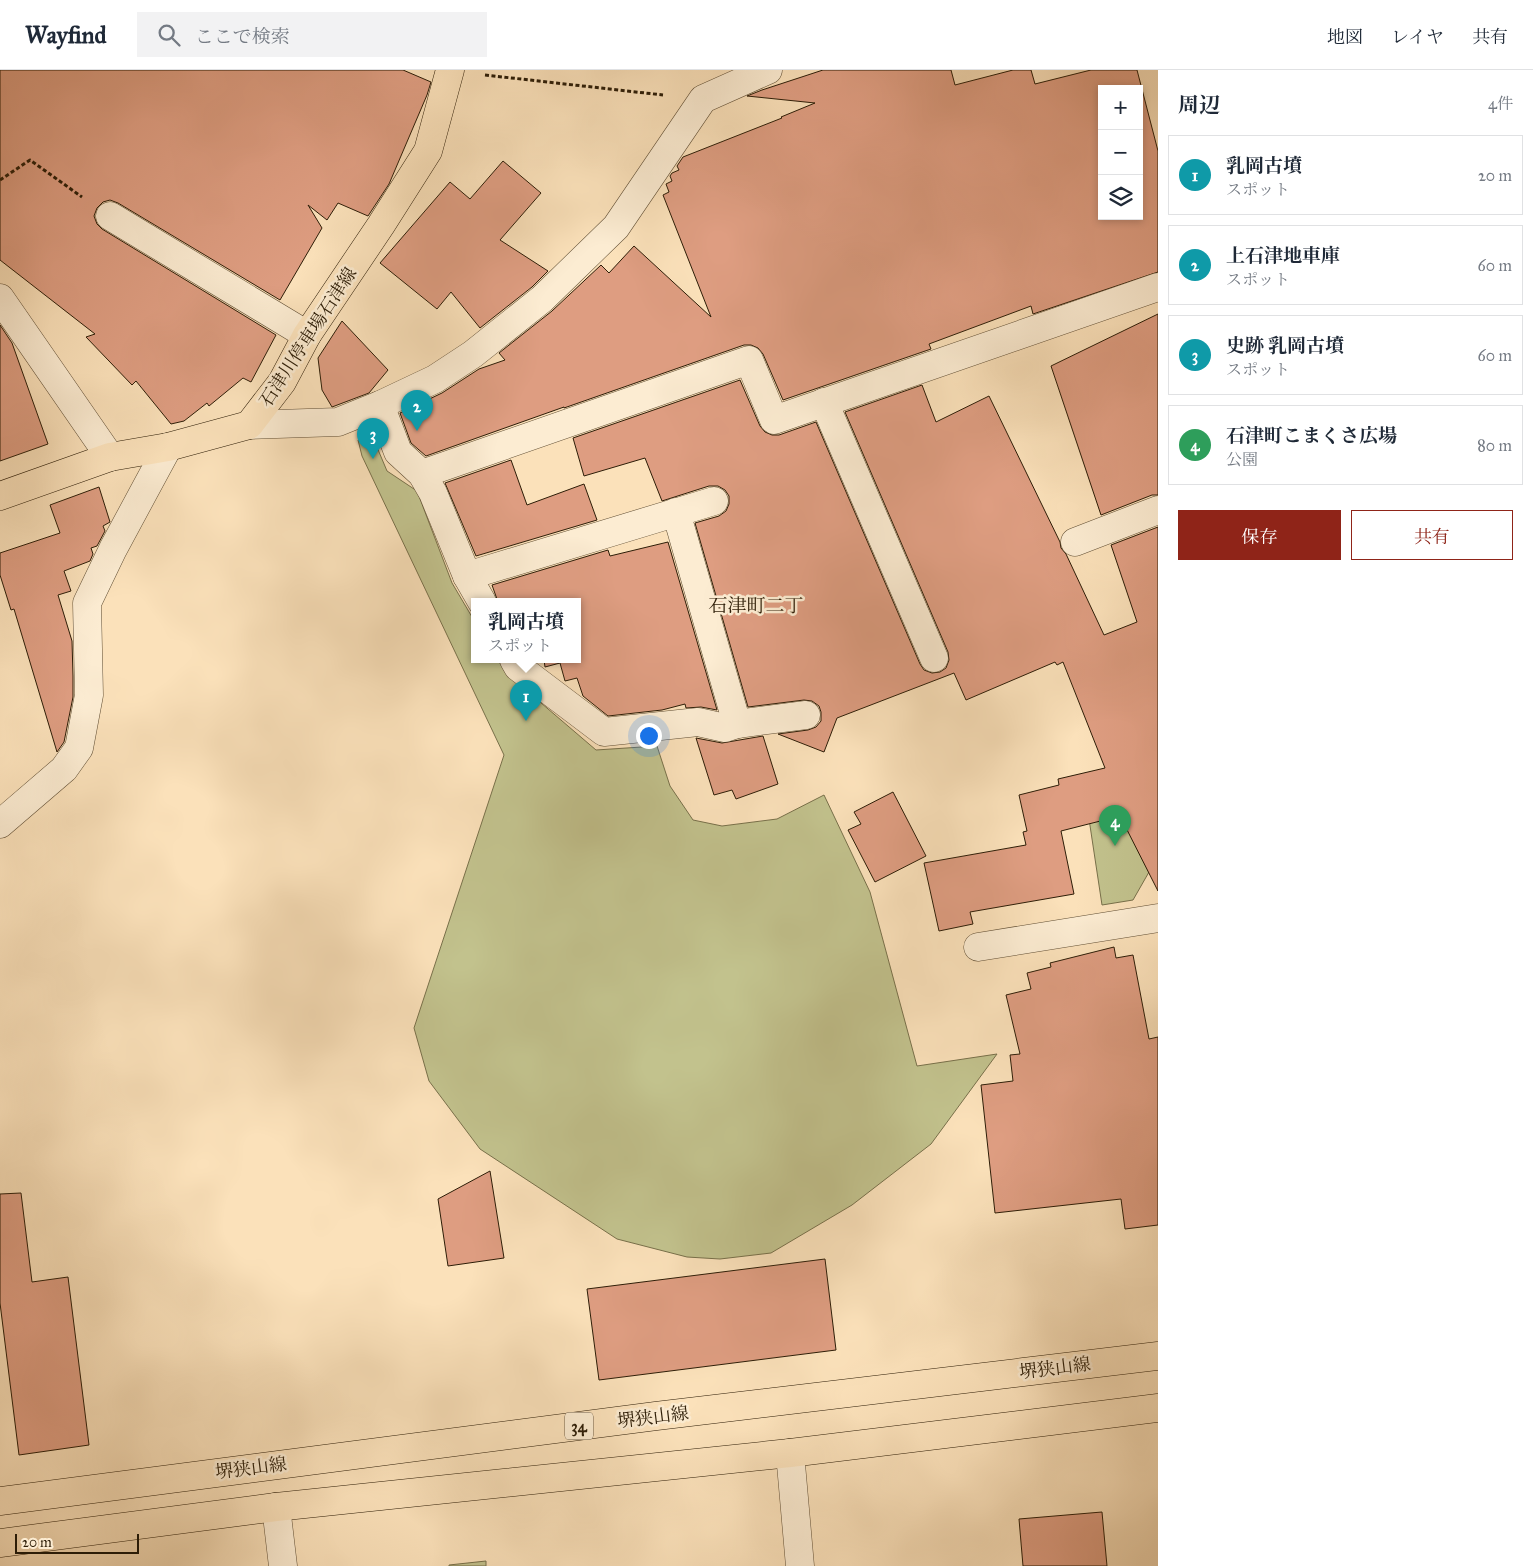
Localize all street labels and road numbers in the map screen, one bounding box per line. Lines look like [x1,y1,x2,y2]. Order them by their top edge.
street label: 石津川停車場石津線 [255,263,361,411]
street label: 堺狭山線 [1018,1353,1092,1383]
street label: 堺狭山線 [616,1402,690,1432]
road number: 34 [565,1412,593,1440]
street label: 堺狭山線 [214,1453,288,1483]

